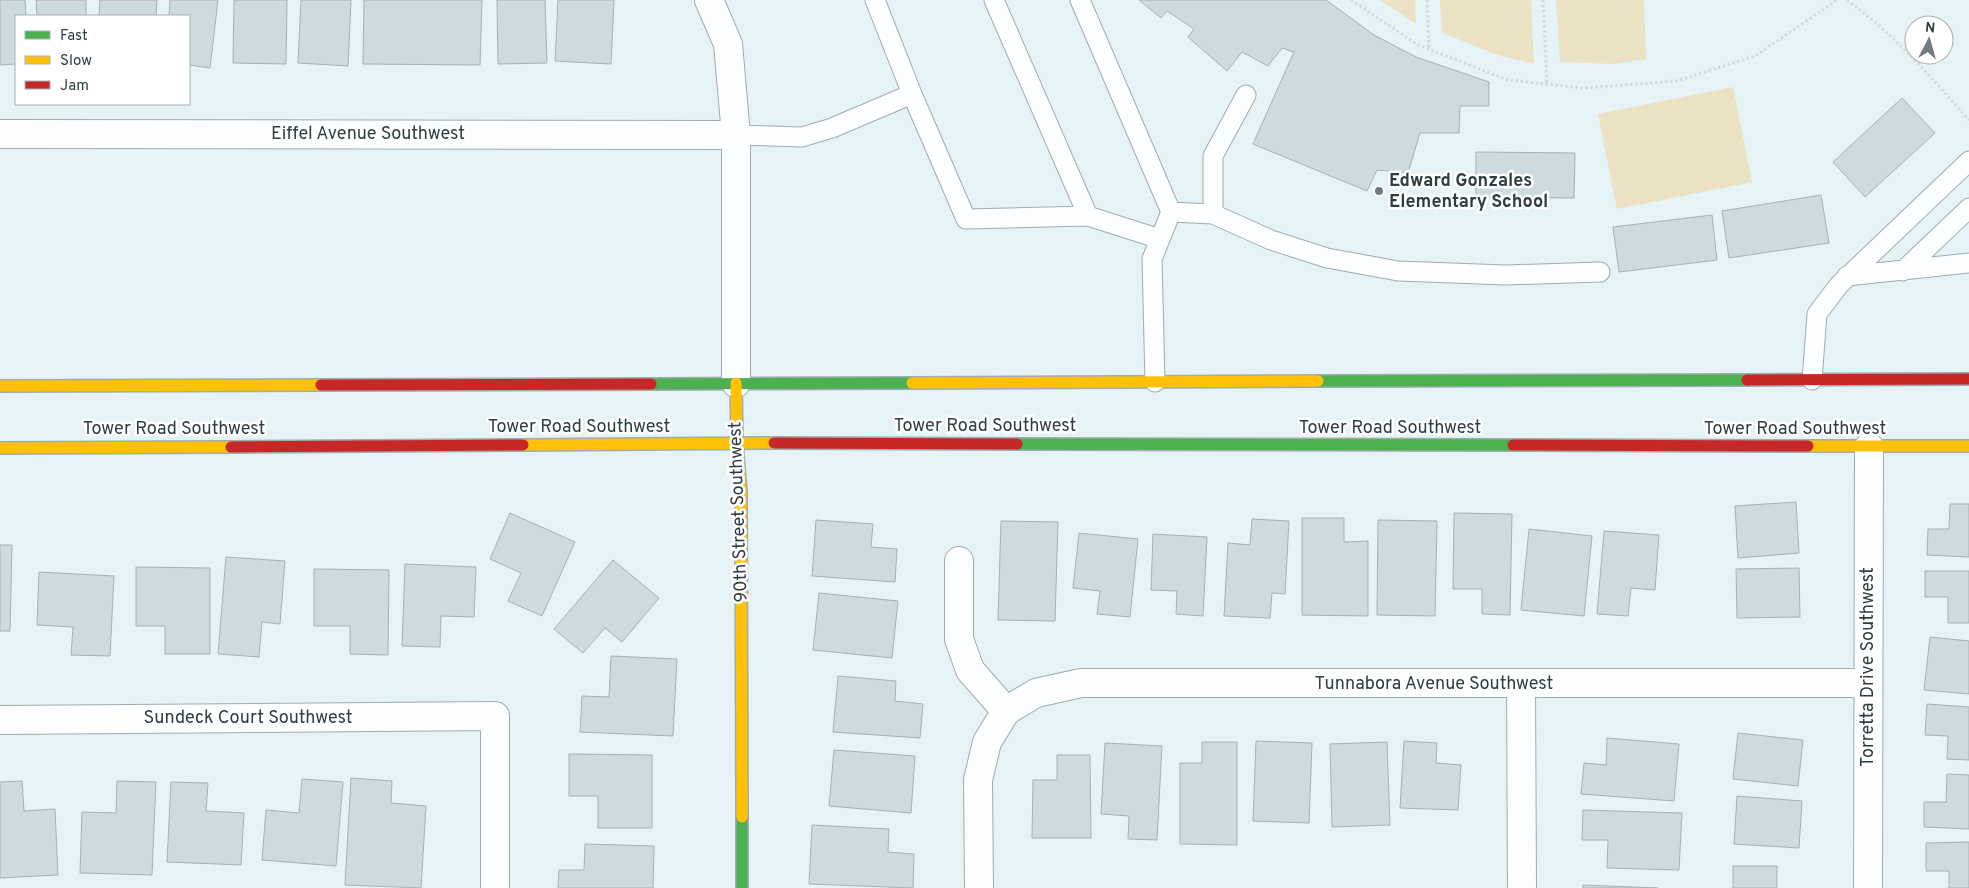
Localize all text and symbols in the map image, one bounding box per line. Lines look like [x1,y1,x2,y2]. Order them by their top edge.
legend [15,15,190,105]
north arrow [1904,15,1954,65]
text: N [1924,20,1936,38]
text: Fast [60,27,88,46]
text: Slow [60,52,92,71]
text: Jam [60,77,89,96]
street label: Eiffel Avenue Southwest [271,123,465,146]
place label: Edward Gonzales Elementary School [1389,170,1548,214]
marker: Edward Gonzales Elementary School [1373,185,1385,197]
street label: Tower Road Southwest [894,415,1076,438]
street label: Tower Road Southwest [488,416,670,439]
street label: Tower Road Southwest [1299,417,1481,440]
street label: Tower Road Southwest [83,418,265,441]
street label: Tower Road Southwest [1704,418,1886,441]
street label: 90th Street Southwest [724,421,754,603]
street label: Torretta Drive Southwest [1857,567,1880,767]
street label: Tunnabora Avenue Southwest [1315,673,1553,696]
street label: Sundeck Court Southwest [144,707,353,730]

